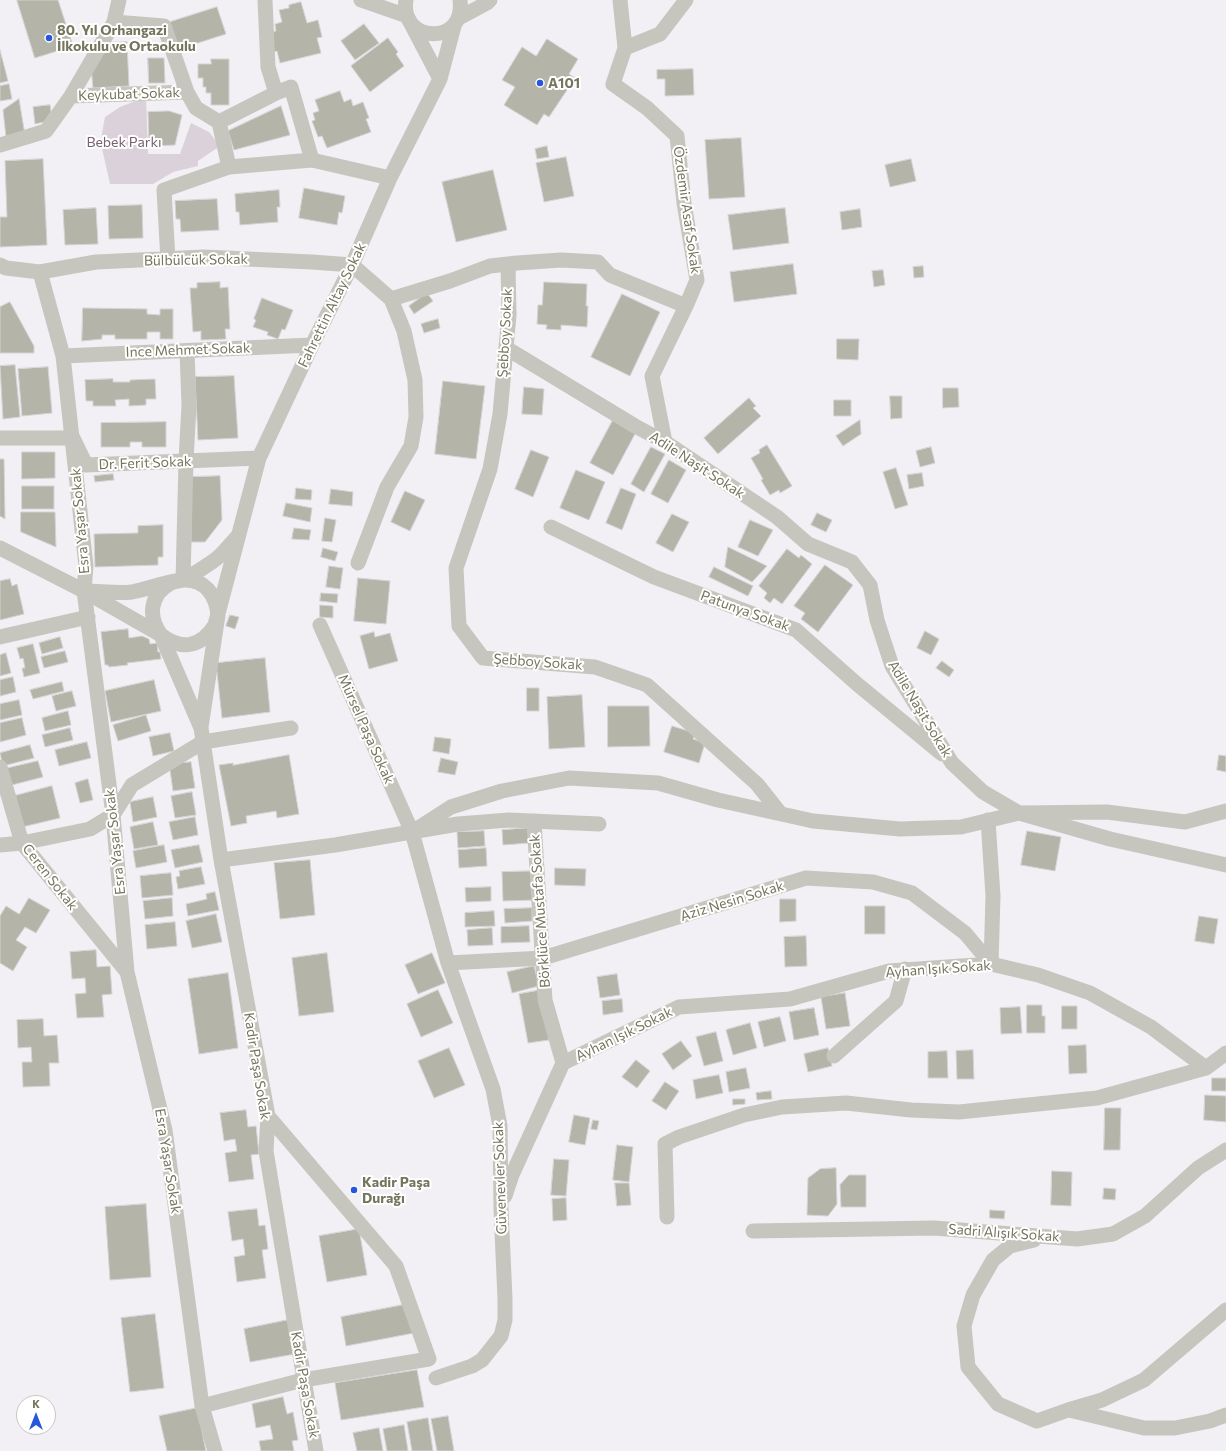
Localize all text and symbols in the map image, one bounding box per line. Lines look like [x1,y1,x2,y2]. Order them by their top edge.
place label: 80. Yıl Orhangazi İlkokulu ve Ortaokulu [57,22,196,54]
marker: 80. Yıl Orhangazi İlkokulu ve Ortaokulu [44,33,54,43]
place label: A101 [548,75,580,91]
marker: A101 [535,78,545,88]
street label: Keykubat Sokak [78,84,180,104]
park label: Bebek Parkı [86,134,162,150]
street label: Özdemir Asaf Sokak [670,145,704,275]
street label: Fahrettin Altay Sokak [295,240,369,370]
street label: Bülbülcük Sokak [144,251,248,269]
street label: Şebboy Sokak [494,288,516,378]
street label: Ince Mehmet Sokak [125,339,251,361]
street label: Adile Naşit Sokak [646,428,748,502]
street label: Dr. Ferit Sokak [98,453,192,473]
street label: Esra Yaşar Sokak [67,467,93,575]
street label: Patunya Sokak [698,587,792,635]
street label: Şebboy Sokak [493,651,583,673]
street label: Adile Naşit Sokak [884,658,956,760]
street label: Mürsel Paşa Sokak [334,672,398,786]
street label: Esra Yaşar Sokak [101,788,129,896]
street label: Börklüce Mustafa Sokak [526,834,554,988]
street label: Ceren Sokak [19,841,81,913]
street label: Aziz Nesin Sokak [678,877,786,925]
street label: Ayhan Işık Sokak [885,957,991,981]
street label: Ayhan Işık Sokak [573,1003,675,1065]
street label: Kadir Paşa Sokak [240,1011,274,1121]
street label: Esra Yaşar Sokak [151,1107,185,1215]
street label: Güvenevler Sokak [490,1121,510,1235]
place label: Kadir Paşa Durağı [362,1174,430,1206]
marker: Kadir Paşa Durağı [349,1185,359,1195]
street label: Sadri Alışık Sokak [948,1221,1060,1245]
street label: Kadir Paşa Sokak [287,1330,323,1440]
north arrow [16,1395,56,1435]
text: K [32,1397,40,1410]

